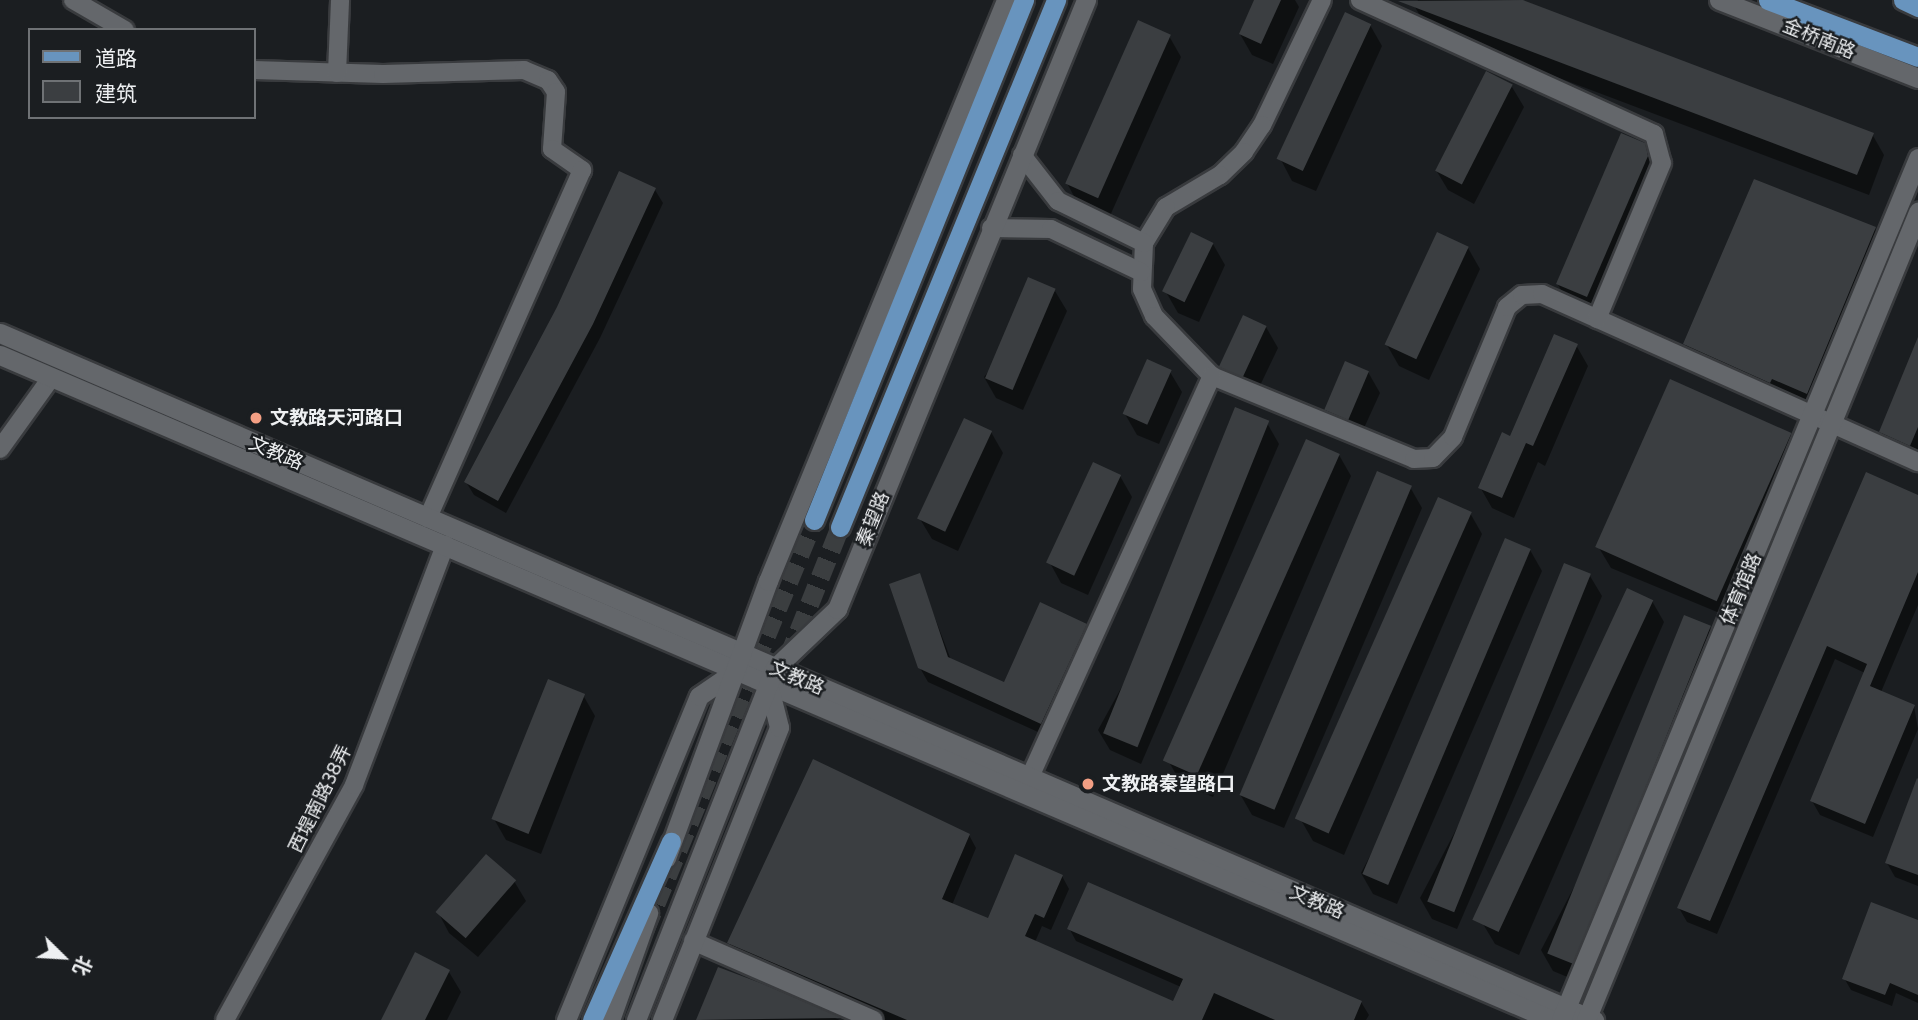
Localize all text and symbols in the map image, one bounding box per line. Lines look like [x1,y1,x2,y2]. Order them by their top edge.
street label: 金桥南路 [1779,14,1859,64]
legend [28,28,256,119]
text: 道路 [95,46,137,71]
text: 建筑 [95,81,137,106]
place label: 文教路天河路口 [270,407,403,429]
marker: 文教路天河路口 [248,410,264,426]
street label: 文教路 [245,431,307,475]
street label: 秦望路 [852,488,894,550]
street label: 体育馆路 [1716,550,1766,628]
street label: 文教路 [766,656,828,700]
street label: 西堤南路38弄 [284,741,356,857]
place label: 文教路秦望路口 [1102,773,1235,795]
marker: 文教路秦望路口 [1080,776,1096,792]
street label: 文教路 [1286,880,1348,924]
north arrow [28,922,98,992]
text: 北 [68,952,97,979]

